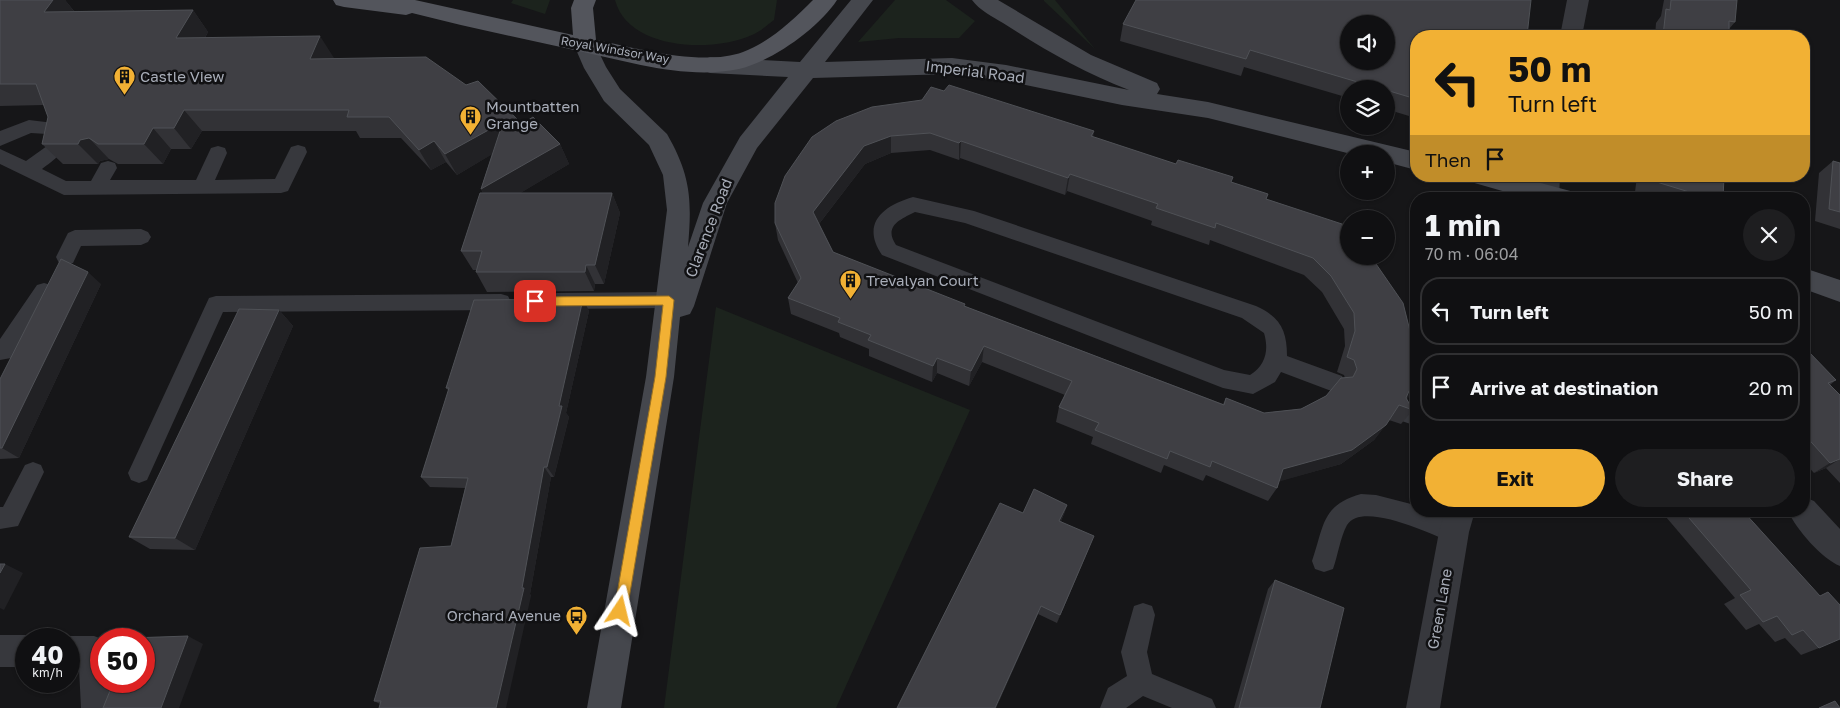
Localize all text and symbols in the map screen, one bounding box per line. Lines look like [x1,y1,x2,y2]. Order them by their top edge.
map controls [1340,15,1395,265]
button: sound [1340,15,1395,70]
street label: Royal Windsor Way [560,33,671,66]
text: 50 m [1508,48,1591,90]
icon: left [1425,50,1490,115]
street label: Imperial Road [925,56,1026,86]
building icon: Castle View [112,65,136,96]
place label: Castle View [140,67,225,85]
button: layers [1340,80,1395,135]
text: Turn left [1508,90,1597,117]
place label: Mountbatten Grange [486,97,579,132]
building icon: Mountbatten Grange [458,104,482,135]
button: + [1340,145,1395,200]
icon: arrive [1481,145,1509,173]
text: Then [1425,148,1471,171]
street label: Clarence Road [681,176,735,280]
text: 1 min [1425,207,1501,243]
button: close [1743,209,1795,261]
button: − [1340,210,1395,265]
text: 70 m · 06:04 [1425,244,1518,264]
building icon: Trevalyan Court [838,269,862,300]
place label: Trevalyan Court [866,271,979,289]
pin [514,280,556,322]
icon: arrive [521,287,549,315]
icon: left [1427,297,1455,325]
text: Turn left [1470,300,1549,323]
text: 50 m [1749,300,1793,323]
icon: arrive [1427,373,1455,401]
text: Arrive at destination [1470,376,1658,399]
text: 20 m [1749,376,1793,399]
button: Exit [1425,449,1605,507]
button: Share [1615,449,1795,507]
street label: Green Lane [1423,567,1455,651]
position arrow [593,584,645,636]
bus stop icon: Orchard Avenue [565,604,589,635]
place label: Orchard Avenue [447,606,561,624]
speed limit sign: 50 [90,628,155,693]
text: 40 [32,639,63,670]
text: km/h [32,665,63,680]

